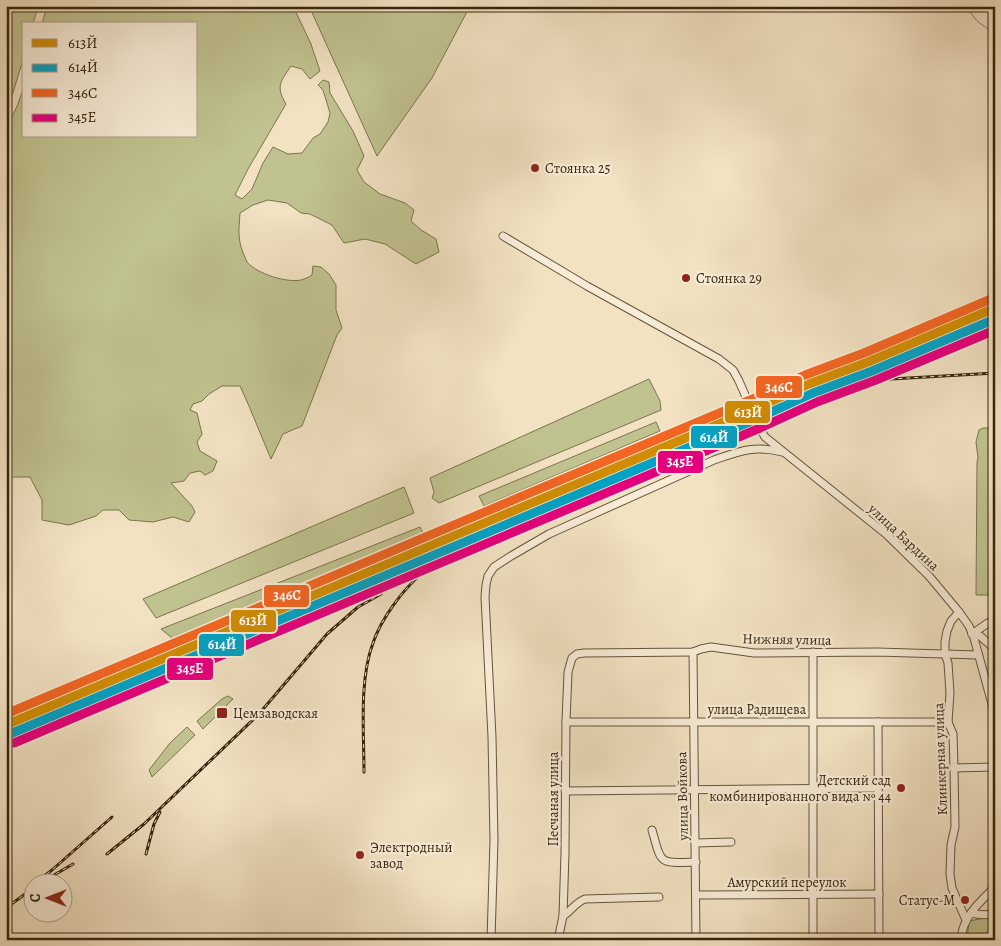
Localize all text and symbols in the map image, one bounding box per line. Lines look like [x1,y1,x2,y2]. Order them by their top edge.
legend [22,22,198,138]
text: 613Й [68,33,98,53]
text: 614Й [68,57,98,77]
text: 346С [68,83,97,103]
text: 345Е [68,107,96,127]
place label: Стоянка 25 [545,159,611,178]
marker: Стоянка 25 [529,162,541,174]
place label: Стоянка 29 [696,269,762,288]
marker: Стоянка 29 [680,272,692,284]
line badge: 346С [755,375,803,399]
text: 346С [765,378,793,397]
line badge: 613Й [724,400,771,424]
text: 613Й [734,403,763,422]
line badge: 614Й [690,425,738,449]
text: 614Й [700,428,729,447]
line badge: 345Е [657,450,704,474]
text: 345Е [667,452,693,471]
street label: улица Бардина [863,499,944,575]
line badge: 346С [263,584,310,608]
text: 346С [273,586,301,605]
line badge: 613Й [230,609,277,633]
text: 613Й [239,611,268,630]
street label: Нижняя улица [742,629,832,650]
line badge: 614Й [198,633,245,657]
text: 614Й [208,635,237,654]
line badge: 345Е [166,657,214,681]
text: 345Е [177,659,203,678]
street label: улица Радищева [707,700,807,719]
street label: Клинкерная улица [929,702,952,816]
place label: Цемзаводская [233,704,318,723]
marker: Цемзаводская [215,706,229,720]
street label: Песчаная улица [544,751,563,847]
street label: улица Войкова [672,751,693,842]
place label: Детский сад комбинированного вида № 44 [709,771,891,806]
marker: Детский сад комбинированного вида № 44 [895,782,907,794]
place label: Электродный завод [370,838,452,873]
marker: Электродный завод [354,849,366,861]
street label: Амурский переулок [726,873,847,892]
north arrow [22,874,72,924]
place label: Статус-М [899,891,955,910]
text: С [26,893,45,902]
marker: Статус-М [959,894,971,906]

